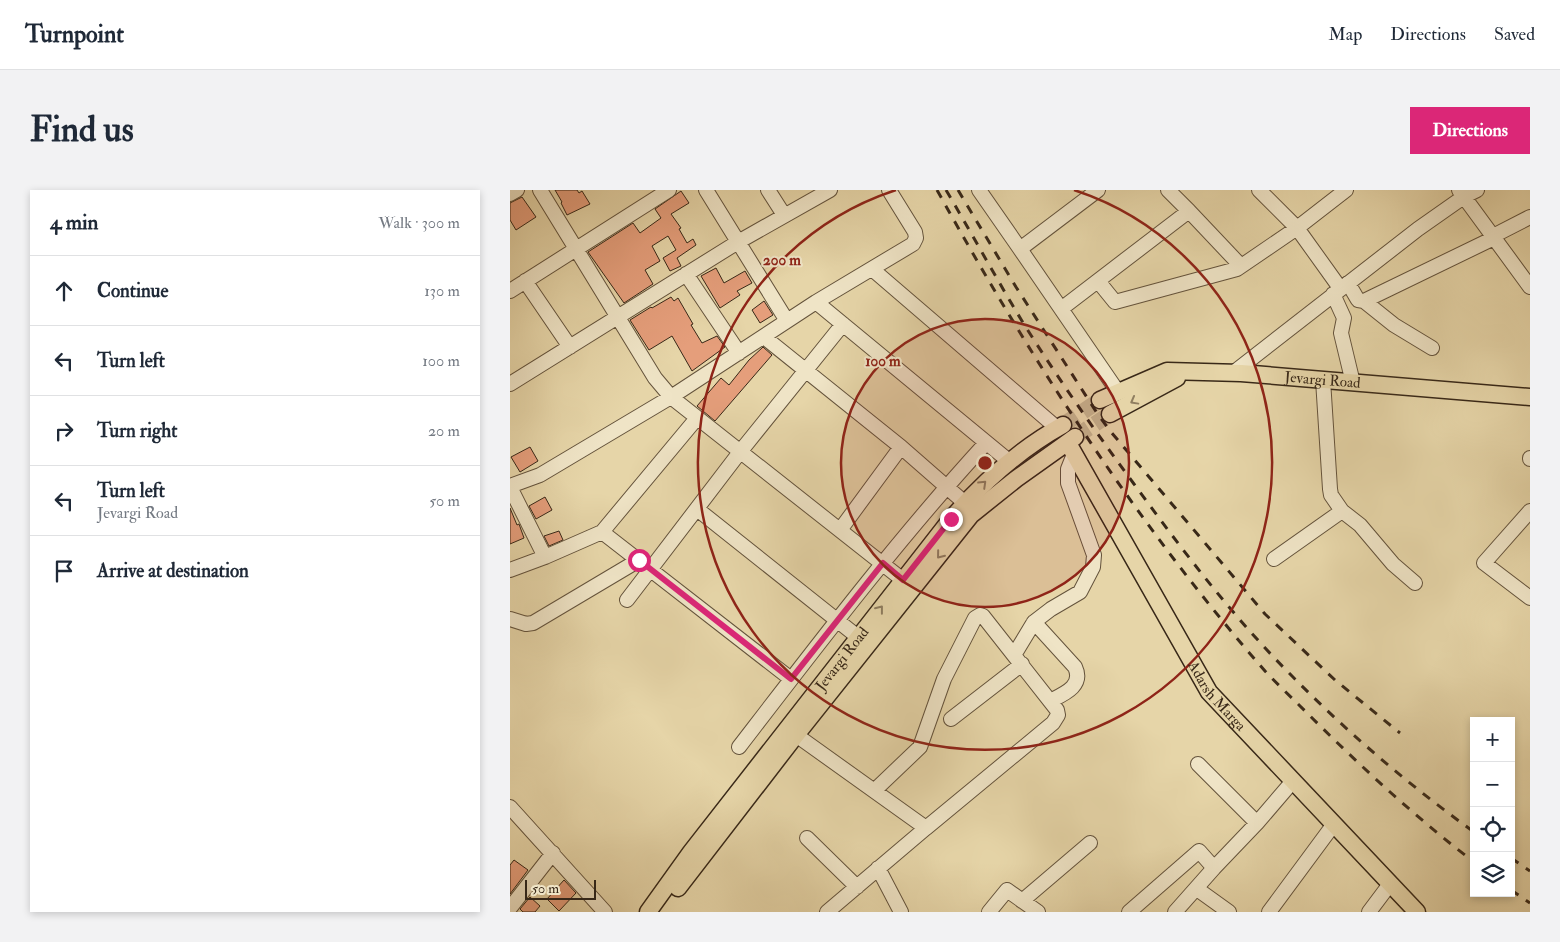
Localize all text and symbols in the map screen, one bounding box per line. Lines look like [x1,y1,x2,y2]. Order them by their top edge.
text: Turnpoint [25,19,124,50]
text: Map [1329,23,1362,46]
text: Directions [1390,23,1466,46]
text: Saved [1494,23,1535,46]
button: Directions [1410,107,1530,154]
text: Find us [30,108,134,152]
text: 4 min [50,209,98,236]
text: Walk · 300 m [379,213,460,233]
text: 200 m [763,251,801,270]
icon: ahead [50,277,78,305]
text: Continue [97,279,168,303]
text: 130 m [424,281,460,301]
icon: left [50,347,78,375]
text: Turn left [97,349,165,373]
text: 100 m [422,351,460,371]
text: 100 m [865,352,901,371]
street label: Jevargi Road [1283,367,1362,392]
one-way arrow [1130,394,1139,404]
icon: right [50,417,78,445]
text: Turn right [97,419,177,443]
text: 20 m [428,421,460,441]
centre of rings [976,454,994,472]
text: Turn left [97,479,165,503]
one-way arrow [978,481,987,490]
icon: left [50,487,78,515]
text: 50 m [429,491,460,511]
text: Jevargi Road [97,503,178,523]
route end [940,508,963,531]
route start [628,549,651,572]
one-way arrow [936,549,945,558]
icon: arrive [50,557,78,585]
text: Arrive at destination [97,559,249,583]
one-way arrow [874,606,882,615]
street label: Jevargi Road [810,622,873,696]
street label: Adarsh Marga [1183,657,1251,736]
map controls [1470,717,1515,897]
button: + [1470,717,1515,762]
button: − [1470,762,1515,807]
button: locate [1470,807,1515,852]
button: layers [1470,852,1515,897]
scale bar [525,877,596,900]
text: 50 m [532,880,559,897]

